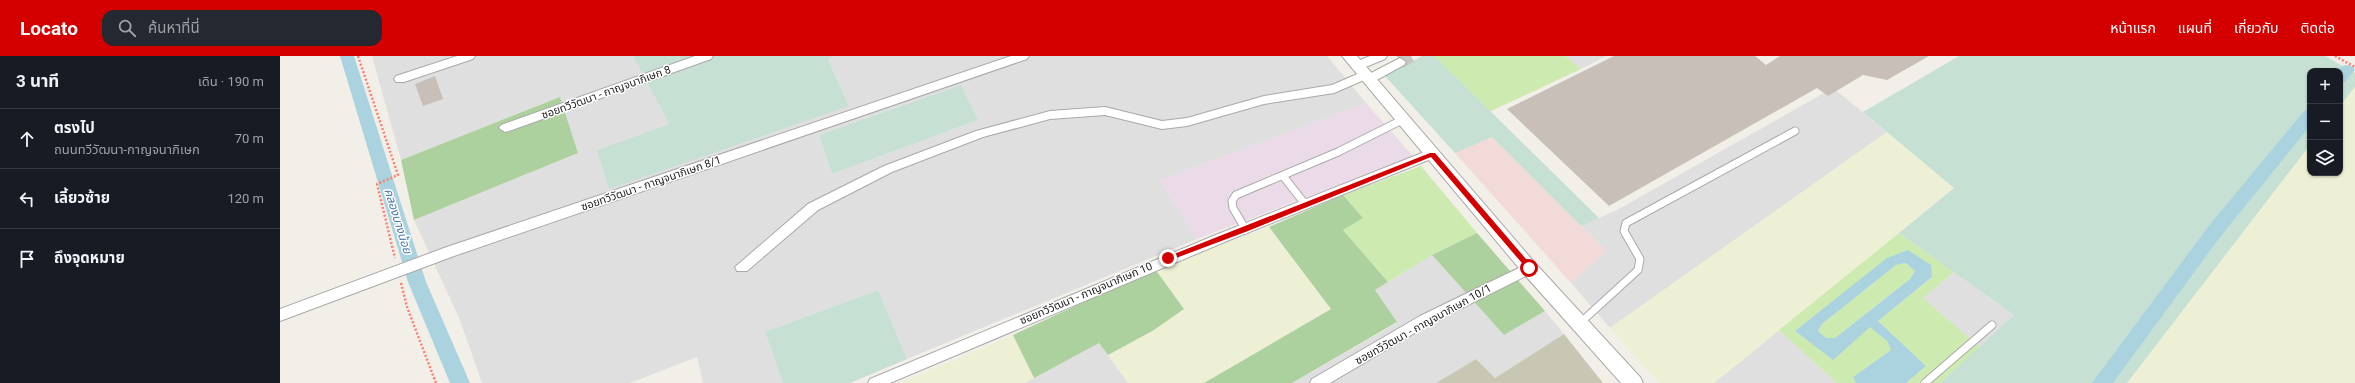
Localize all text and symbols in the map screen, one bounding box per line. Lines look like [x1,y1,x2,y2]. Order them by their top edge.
search box [102,10,382,46]
text: Locato [20,17,78,40]
icon: search [116,17,138,39]
text: ค้นหาที่นี่ [148,19,200,37]
text: หน้าแรก [2110,20,2156,36]
text: แผนที่ [2178,20,2212,36]
text: เกี่ยวกับ [2234,20,2279,36]
text: ติดต่อ [2301,20,2335,36]
street label: ซอยทวีวัฒนา - กาญจนาภิเษก 8 [540,63,673,122]
map controls [2307,68,2343,176]
button: + [2307,68,2343,104]
text: 3 นาที [16,71,59,91]
text: เดิน · 190 m [198,74,264,89]
button: − [2307,104,2343,140]
text: ตรงไป [54,119,95,137]
icon: ahead [16,128,38,150]
text: 70 m [235,131,264,146]
button: layers [2307,140,2343,176]
text: ถนนทวีวัฒนา-กาญจนาภิเษก [54,142,200,157]
street label: ซอยทวีวัฒนา - กาญจนาภิเษก 8/1 [579,153,723,214]
water label: คลองบางน้อย [381,187,415,256]
icon: left [16,188,38,210]
text: เลี้ยวซ้าย [54,189,110,207]
text: 120 m [227,191,264,206]
icon: arrive [16,248,38,270]
text: ถึงจุดหมาย [54,249,125,267]
route end [1159,249,1177,267]
route start [1520,259,1538,277]
street label: ซอยทวีวัฒนา - กาญจนาภิเษก 10 [1018,260,1154,327]
street label: ซอยทวีวัฒนา - กาญจนาภิเษก 10/1 [1353,282,1494,367]

